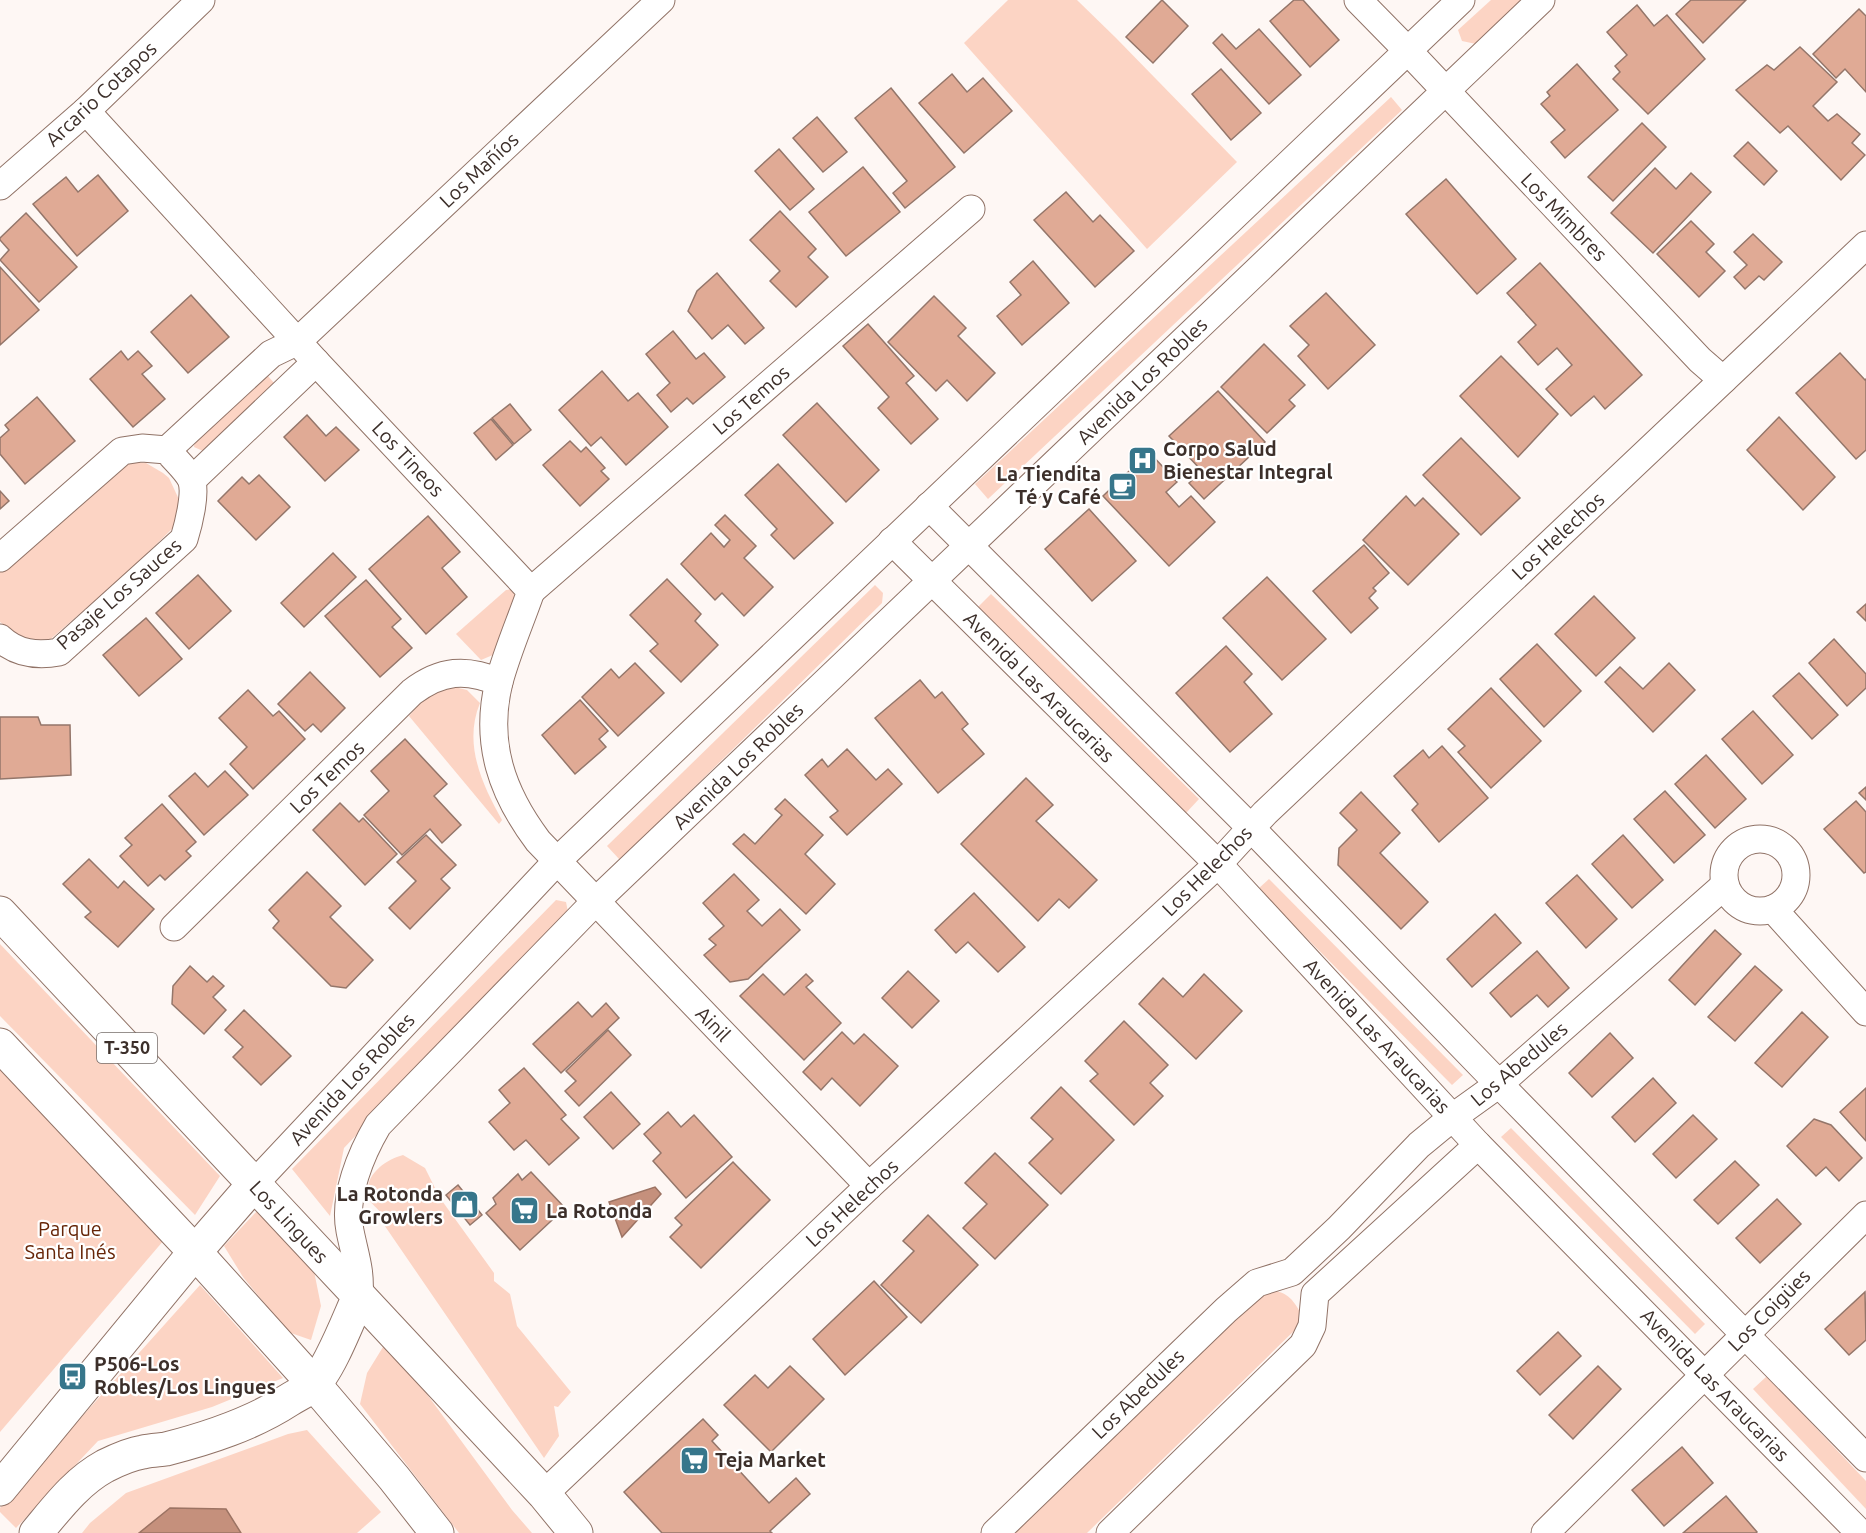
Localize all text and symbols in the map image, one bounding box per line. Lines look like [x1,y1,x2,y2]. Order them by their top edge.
street label: Arcario Cotapos [41,36,161,151]
street label: Los Mañíos [434,127,523,212]
street label: Los Mimbres [1517,168,1612,266]
street label: Avenida Los Robles [1072,313,1212,449]
street label: Los Temos [708,360,794,439]
street label: Los Tineos [368,416,449,501]
place label: Corpo Salud Bienestar Integral [1163,437,1332,483]
hospital icon: Corpo Salud Bienestar Integral [1126,445,1158,477]
place label: La Tiendita Té y Café [996,462,1101,508]
cafe icon: La Tiendita Té y Café [1106,470,1138,502]
street label: Los Helechos [1507,487,1608,584]
street label: Pasaje Los Sauces [52,533,186,654]
street label: Avenida Las Araucarias [959,607,1119,767]
street label: Avenida Los Robles [668,698,808,834]
street label: Los Temos [285,736,368,818]
street label: Los Helechos [1157,821,1256,920]
street label: Avenida Las Araucarias [1300,953,1455,1118]
street label: Ainil [691,1001,735,1046]
street label: Avenida Los Robles [284,1008,419,1149]
street label: Los Abedules [1466,1017,1572,1111]
road number: T-350 [97,1033,157,1063]
street label: Los Helechos [801,1154,902,1251]
street label: Los Lingues [245,1176,333,1268]
place label: La Rotonda Growlers [337,1182,443,1228]
shop icon: La Rotonda Growlers [448,1189,480,1221]
supermarket icon: La Rotonda [509,1195,541,1227]
place label: La Rotonda [546,1199,652,1222]
park label: Parque Santa Inés [24,1217,116,1263]
street label: Los Coigües [1723,1264,1814,1355]
street label: Avenida Las Araucarias [1636,1304,1794,1466]
street label: Los Abedules [1087,1344,1188,1443]
place label: P506-Los Robles/Los Lingues [94,1352,276,1398]
bus stop icon: P506-Los Robles/Los Lingues [57,1360,89,1392]
supermarket icon: Teja Market [678,1444,710,1476]
place label: Teja Market [715,1448,826,1471]

